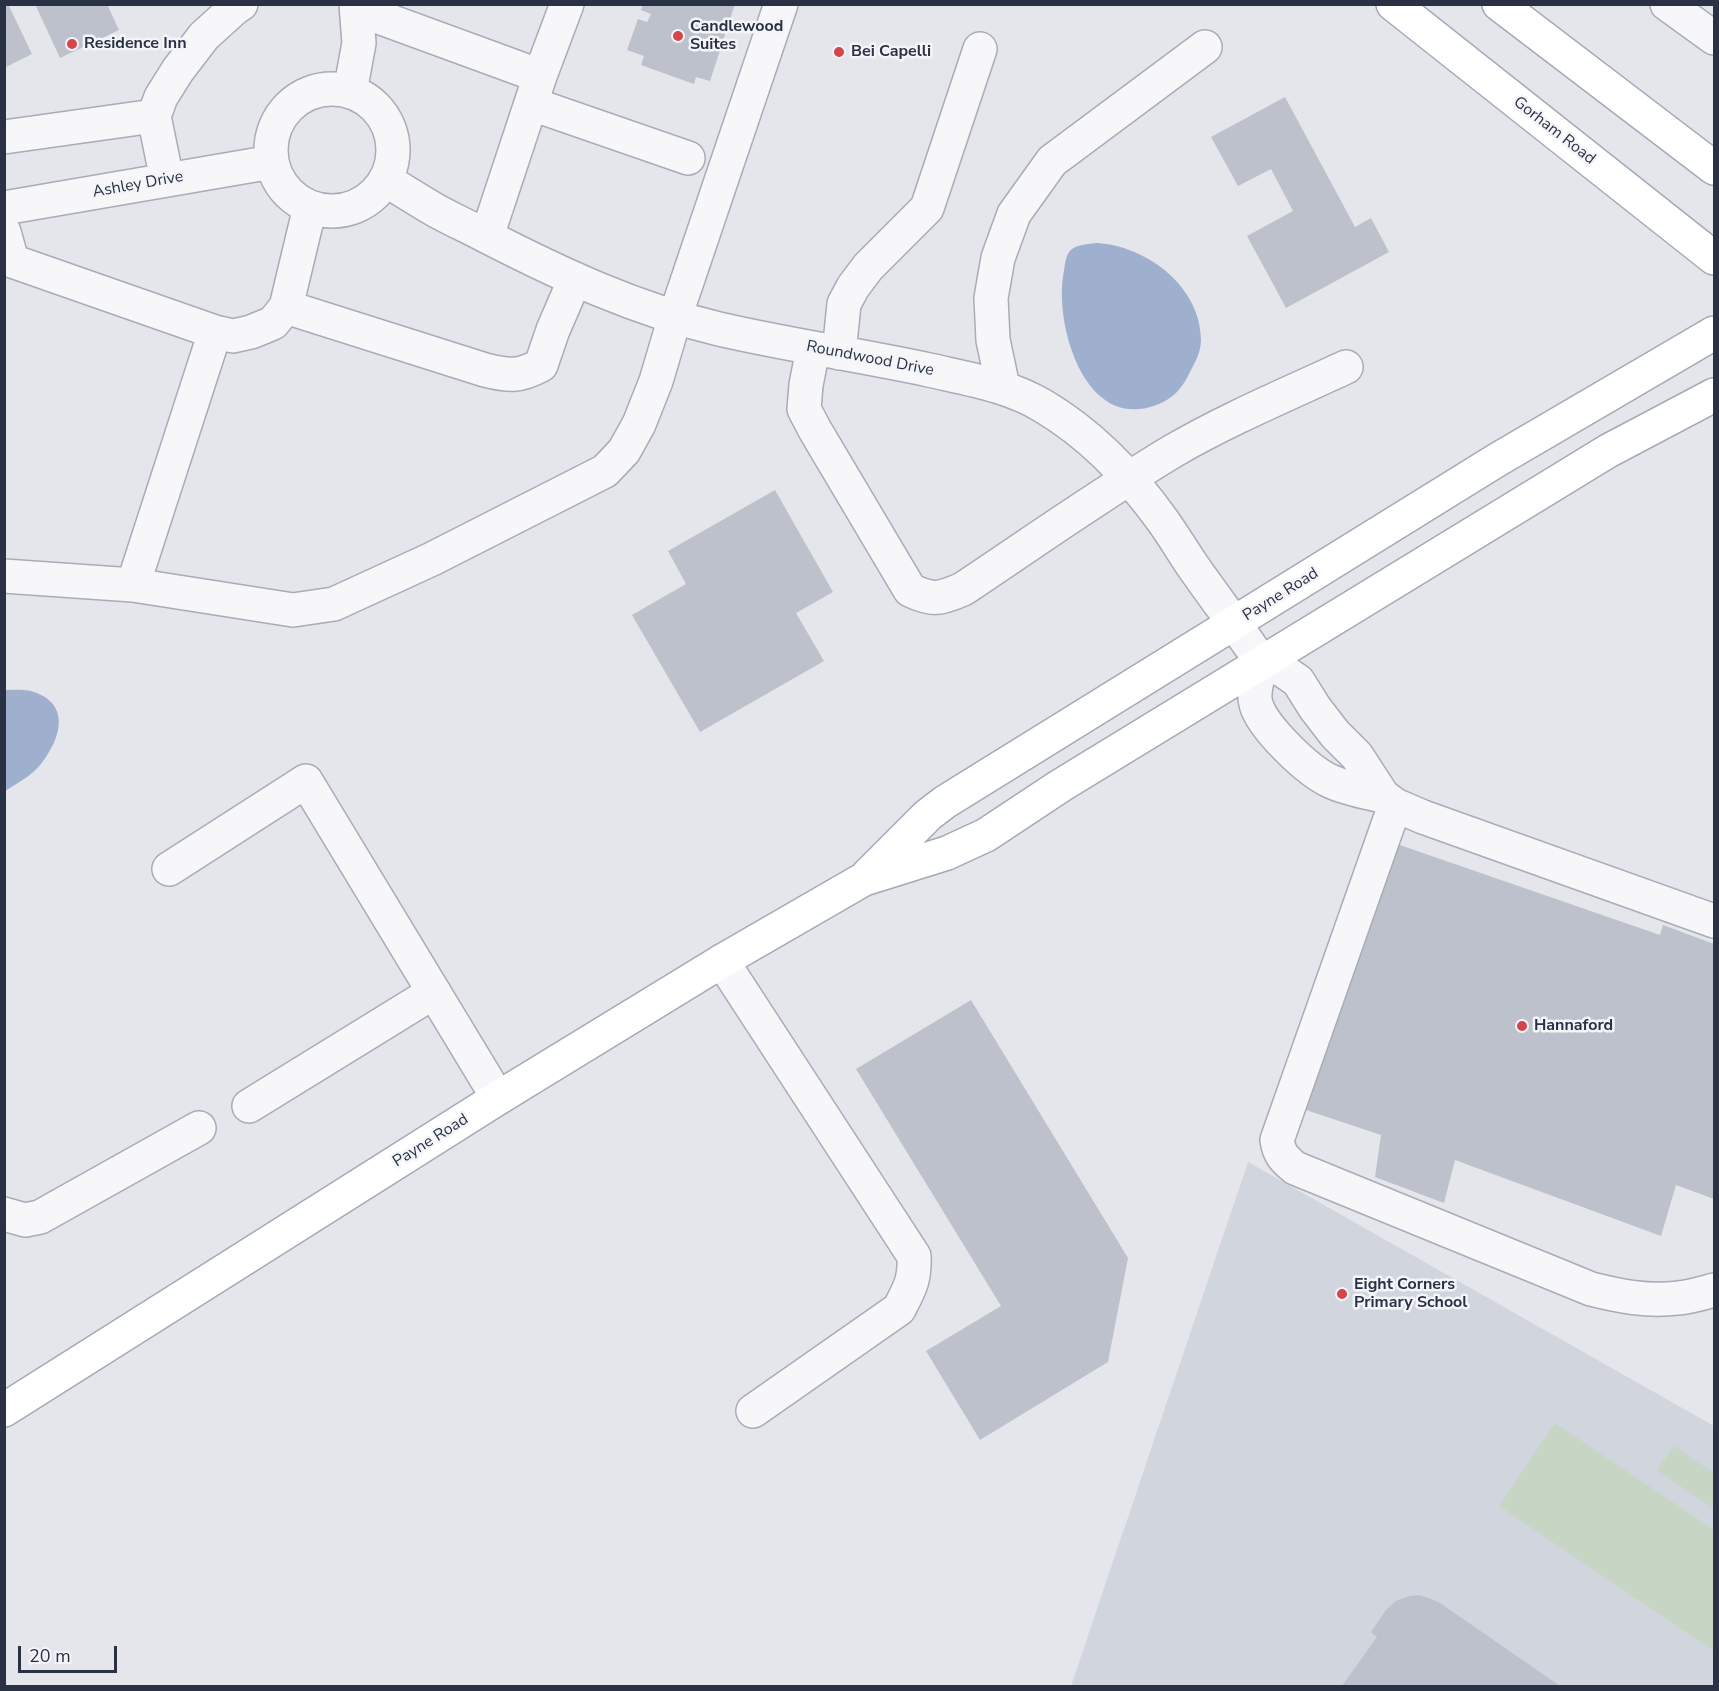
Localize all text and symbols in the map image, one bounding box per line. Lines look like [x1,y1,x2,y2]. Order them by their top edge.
place label: Candlewood Suites [690,17,783,55]
marker: Candlewood Suites [671,29,685,43]
place label: Residence Inn [84,34,187,54]
marker: Residence Inn [65,37,79,51]
place label: Bei Capelli [851,42,931,62]
marker: Bei Capelli [832,45,846,59]
street label: Gorham Road [1509,93,1599,169]
street label: Ashley Drive [91,168,185,202]
street label: Roundwood Drive [805,337,935,381]
street label: Payne Road [1240,564,1322,626]
place label: Hannaford [1534,1016,1613,1036]
marker: Hannaford [1515,1019,1529,1033]
street label: Payne Road [390,1110,472,1172]
place label: Eight Corners Primary School [1354,1275,1467,1313]
marker: Eight Corners Primary School [1335,1287,1349,1301]
scale bar [21,1634,120,1672]
text: 20 m [29,1644,71,1668]

